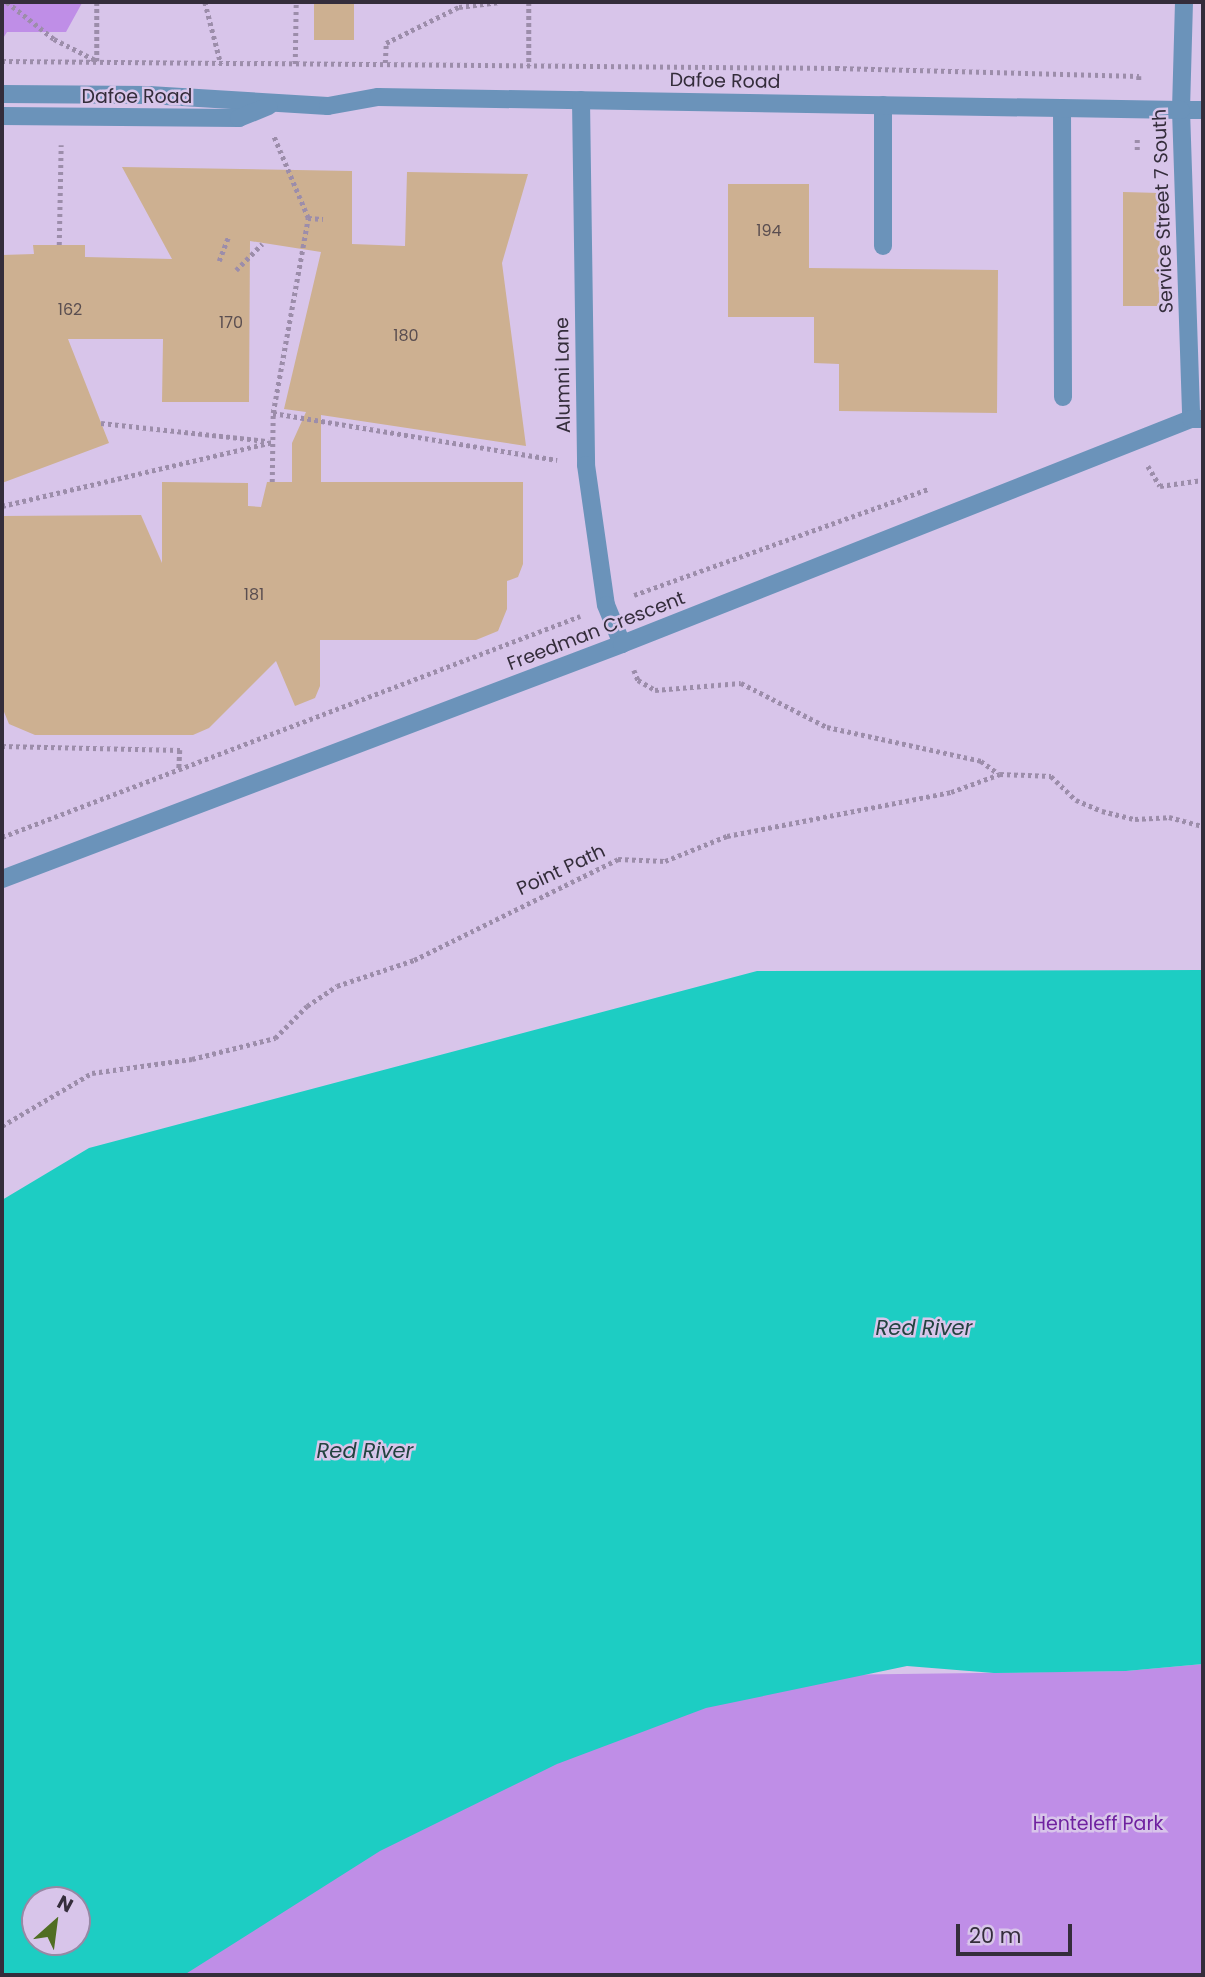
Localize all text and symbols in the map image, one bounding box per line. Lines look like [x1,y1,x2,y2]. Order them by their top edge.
street label: Dafoe Road [669,69,781,93]
street label: Dafoe Road [82,86,192,108]
street label: Service Street 7 South [1148,108,1178,314]
house number: 194 [756,221,782,241]
house number: 162 [58,300,82,320]
house number: 170 [219,313,243,333]
street label: Alumni Lane [551,317,575,433]
house number: 180 [393,326,419,346]
house number: 181 [244,585,264,605]
street label: Freedman Crescent [504,587,688,675]
street label: Point Path [513,840,609,900]
water label: Red River [876,1315,972,1341]
water label: Red River [317,1438,413,1464]
park label: Henteleff Park [1033,1813,1163,1835]
north arrow [21,1886,91,1956]
text: N [52,1889,78,1919]
scale bar [960,1910,1076,1954]
text: 20 m [969,1921,1022,1950]

